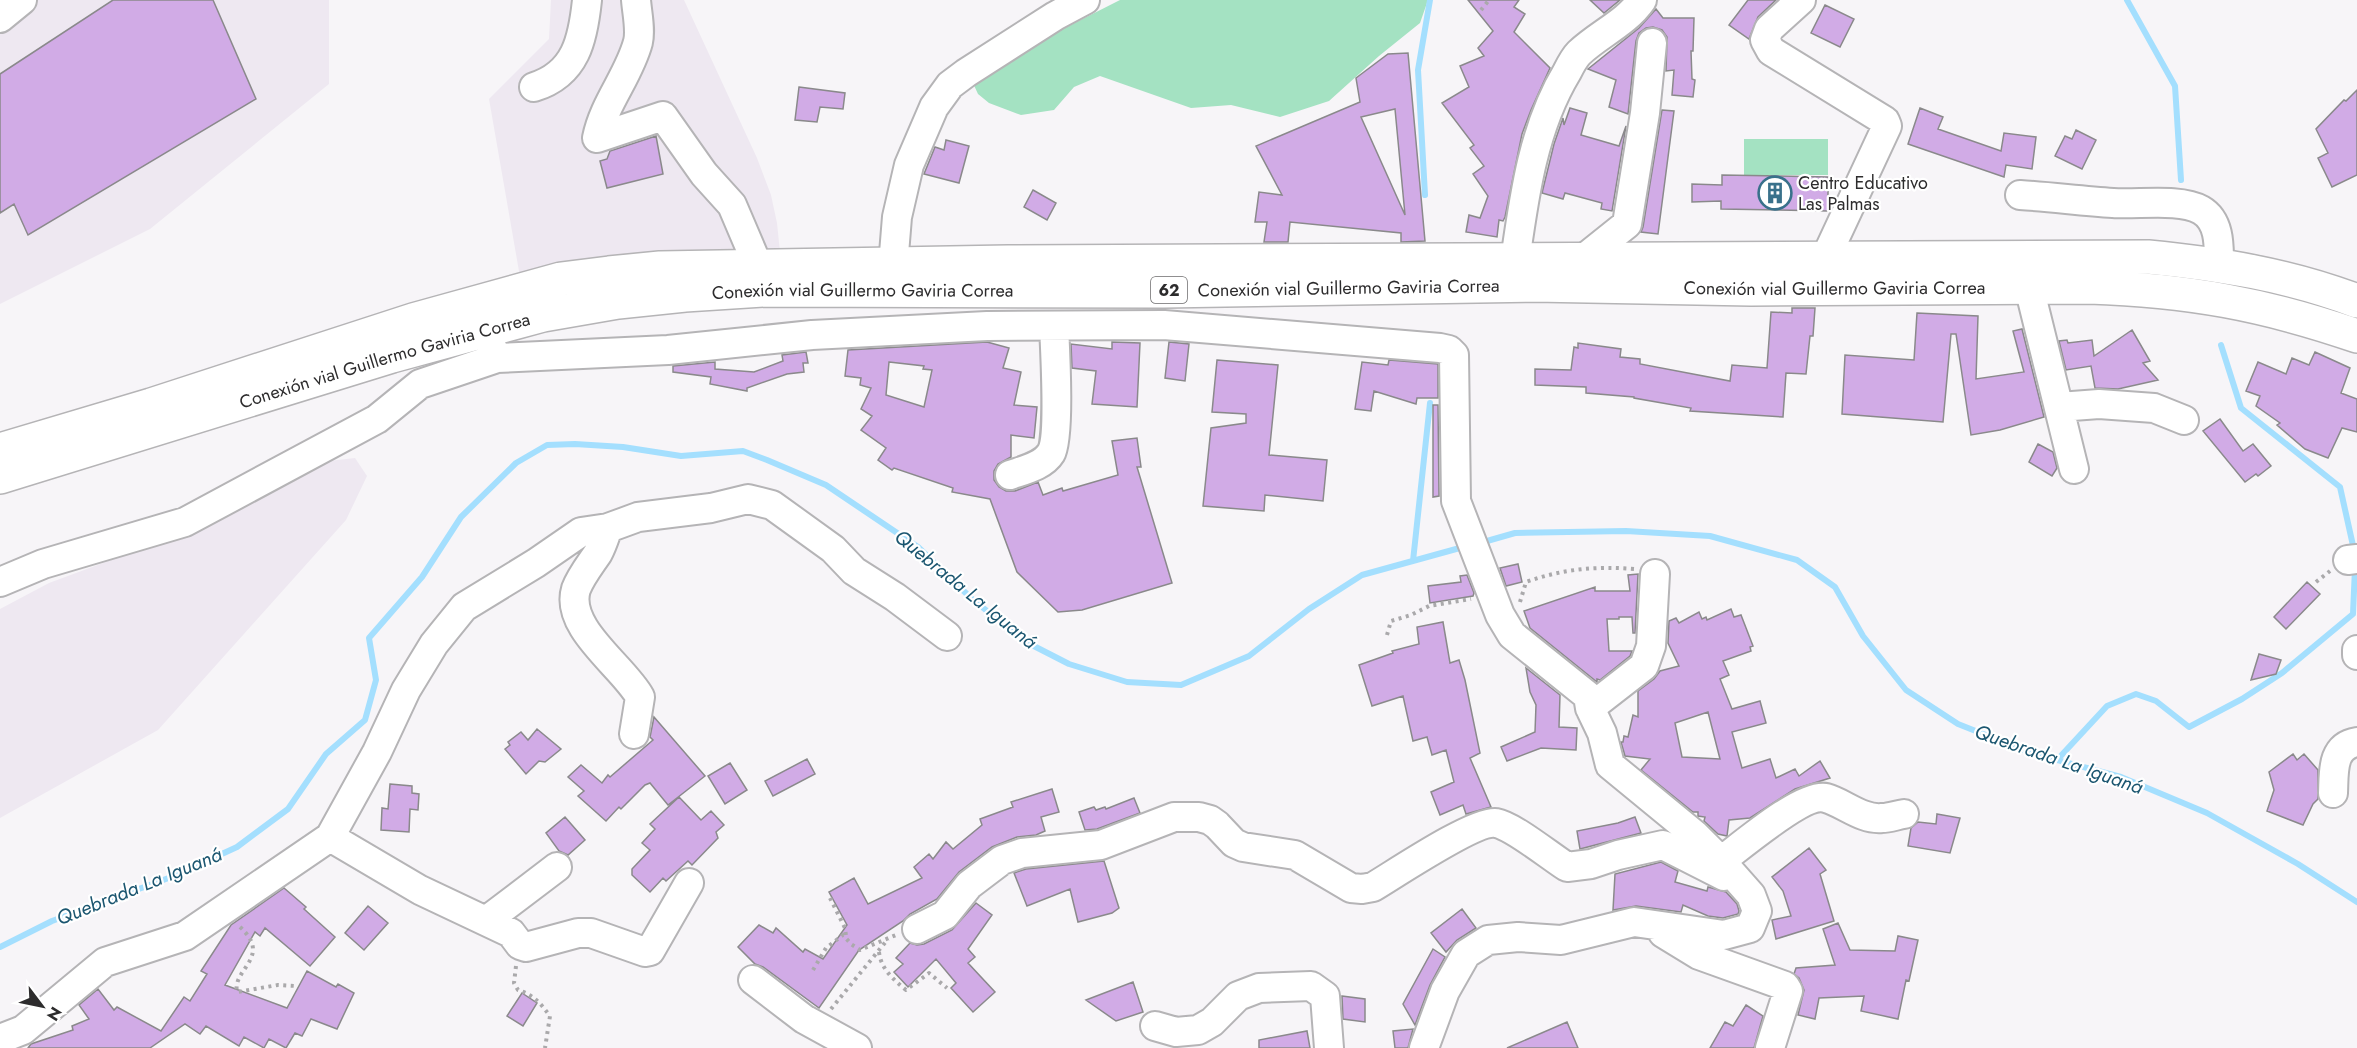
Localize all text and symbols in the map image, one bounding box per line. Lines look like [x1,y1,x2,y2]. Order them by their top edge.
place label: Centro Educativo Las Palmas [1798,170,1928,217]
building icon: Centro Educativo Las Palmas [1757,175,1793,211]
street label: Conexión vial Guillermo Gaviria Correa [1198,273,1500,303]
street label: Conexión vial Guillermo Gaviria Correa [1683,275,1986,302]
street label: Conexión vial Guillermo Gaviria Correa [711,277,1014,306]
road number: 62 [1151,277,1187,303]
street label: Conexión vial Guillermo Gaviria Correa [236,306,533,415]
water label: Quebrada La Iguaná [888,523,1043,656]
water label: Quebrada La Iguaná [1971,717,2147,802]
water label: Quebrada La Iguaná [52,840,226,933]
north arrow [12,976,72,1036]
text: N [41,1002,67,1025]

